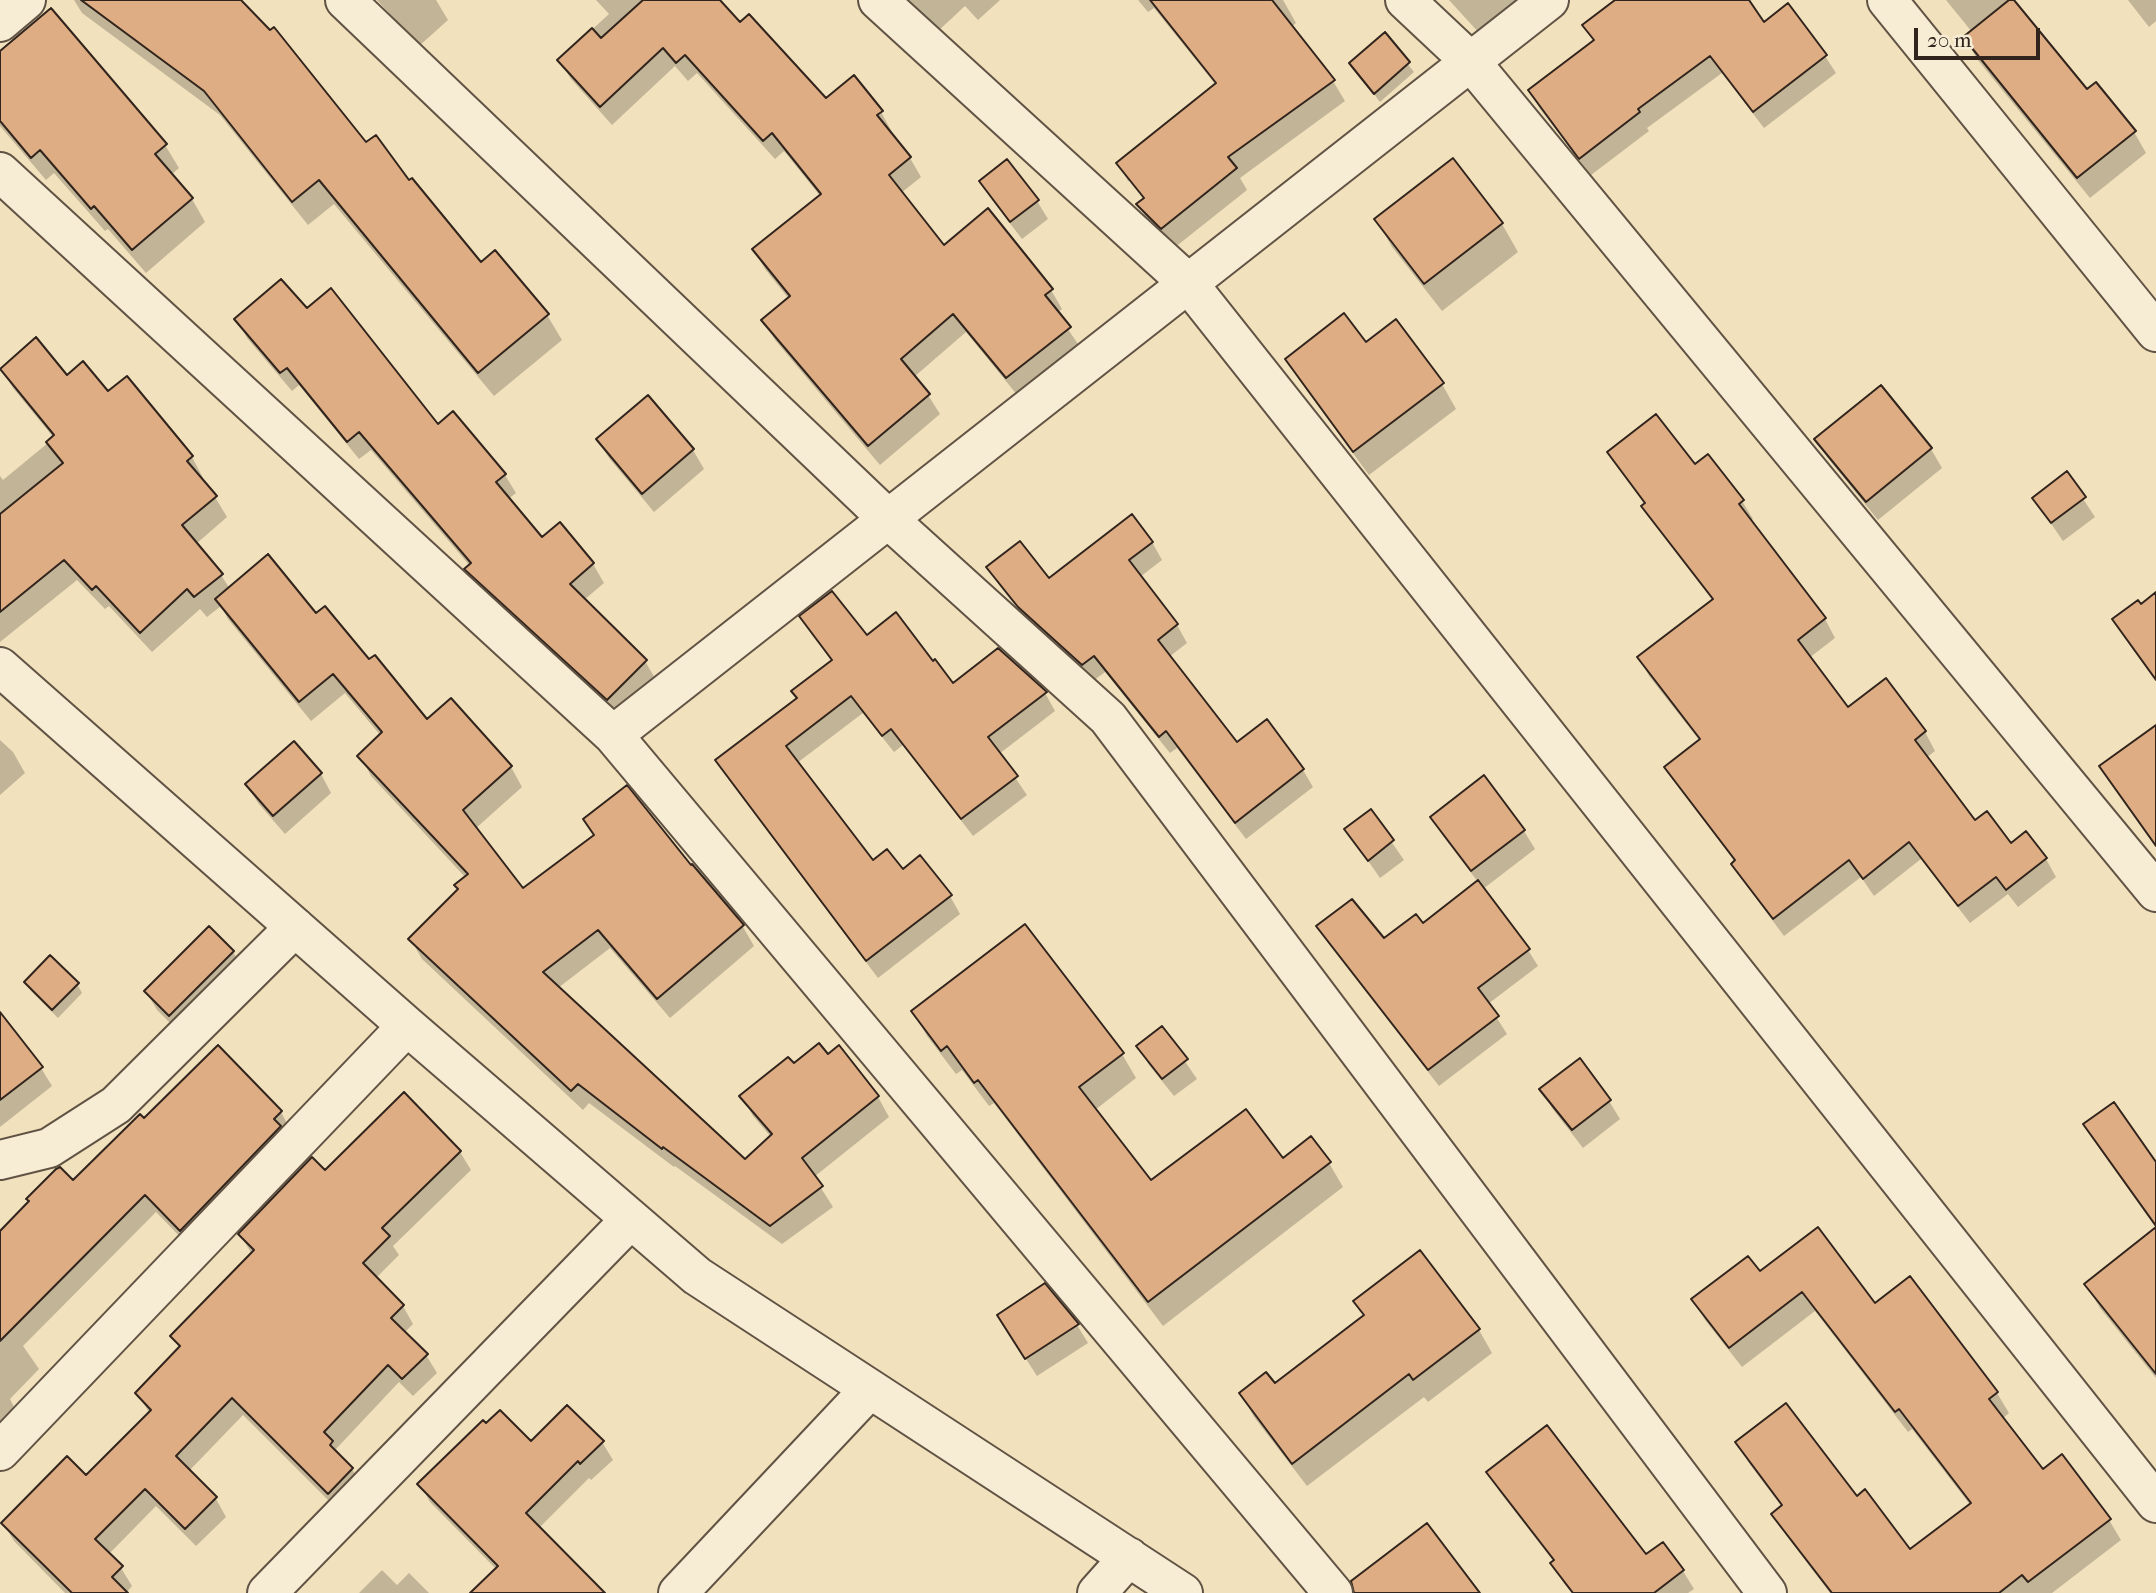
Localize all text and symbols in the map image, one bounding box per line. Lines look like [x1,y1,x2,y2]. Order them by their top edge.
scale bar [1918,14,2044,58]
text: 20 m [1927,28,1971,52]

